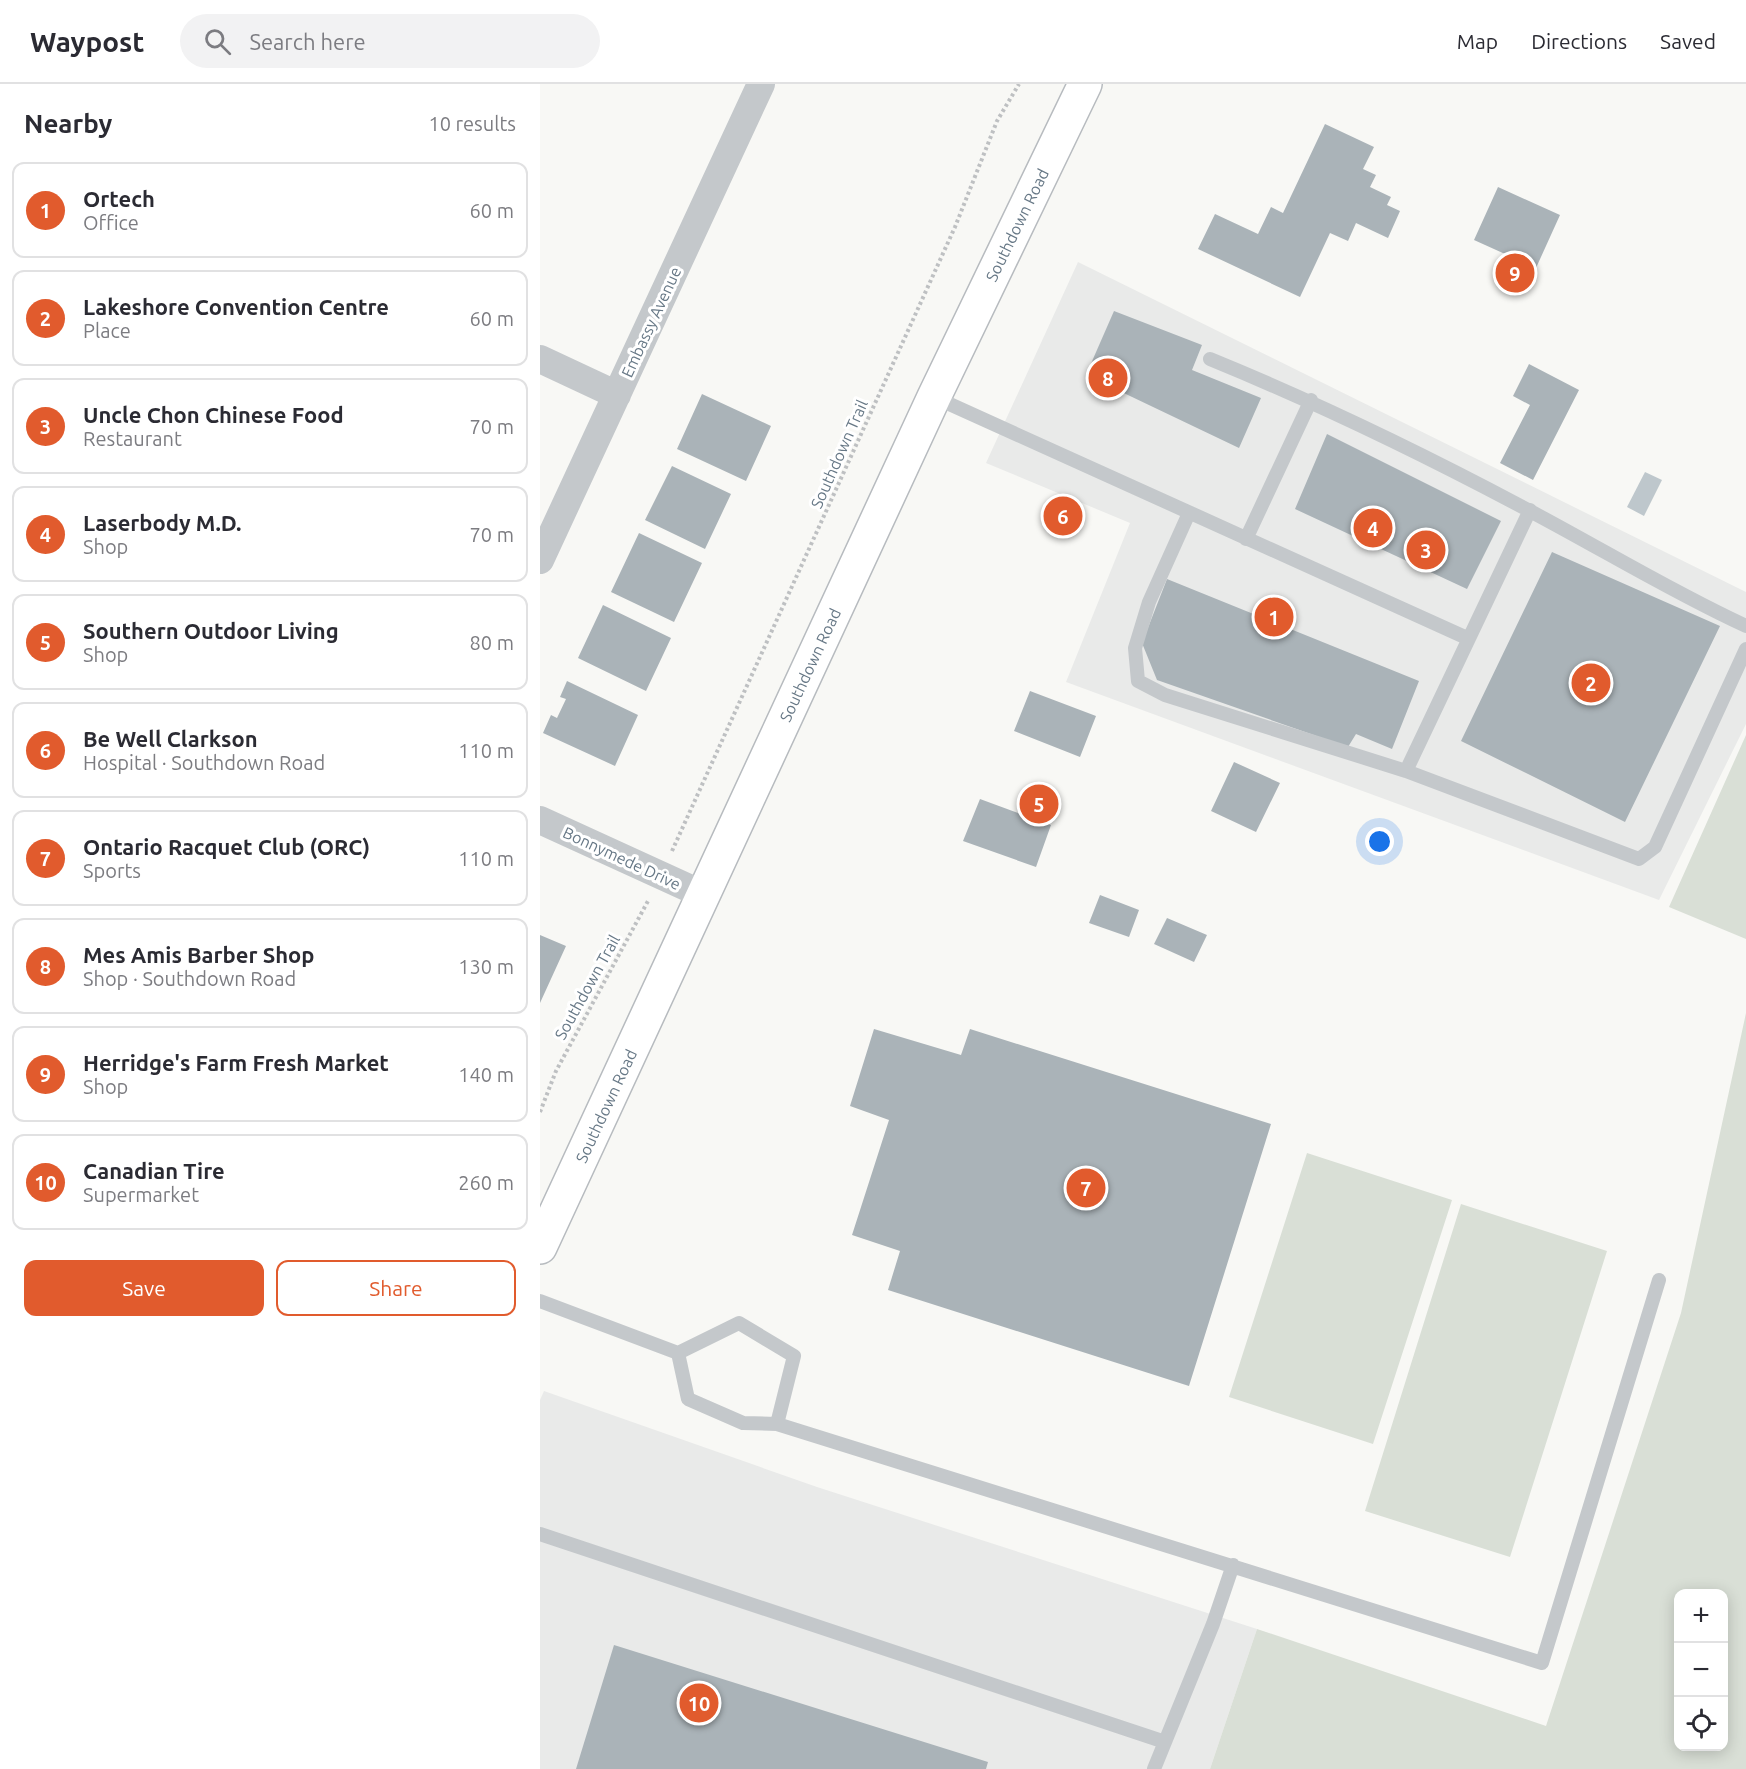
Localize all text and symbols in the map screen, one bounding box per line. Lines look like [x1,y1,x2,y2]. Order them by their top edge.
search box [180,14,600,68]
icon: search [201,25,234,58]
text: Waypost [30,26,144,57]
text: Search here [249,29,366,54]
text: Map [1457,29,1498,53]
text: Directions [1531,29,1627,53]
text: Saved [1660,29,1716,53]
text: Nearby [24,109,112,138]
text: 10 results [428,112,516,135]
street label: Southdown Road [982,166,1052,284]
text: Ortech [83,186,155,211]
text: 1 [40,199,51,222]
text: 60 m [470,199,514,222]
text: Office [83,211,139,234]
pin: 9 [1496,250,1534,296]
street label: Embassy Avenue [618,264,684,380]
text: Lakeshore Convention Centre [83,294,389,319]
text: 2 [40,307,51,330]
text: 60 m [470,307,514,330]
text: Place [83,319,131,342]
pin: 8 [1088,356,1128,400]
street label: Southdown Trail [807,397,871,511]
text: Uncle Chon Chinese Food [83,402,344,427]
text: 3 [40,415,51,438]
text: 70 m [470,415,514,438]
text: Restaurant [83,427,182,450]
pin: 6 [1044,494,1082,538]
pin: 4 [1354,506,1392,550]
text: Laserbody M.D. [83,510,242,535]
text: 4 [40,523,51,546]
text: 70 m [470,523,514,546]
pin: 3 [1406,528,1446,572]
text: Shop [83,535,128,558]
pin: 1 [1254,594,1294,640]
street label: Southdown Road [776,605,844,725]
text: Southern Outdoor Living [83,618,339,643]
text: 5 [40,631,51,654]
text: 80 m [470,631,514,654]
text: Shop [83,643,128,666]
pin: 2 [1572,660,1610,706]
text: Be Well Clarkson [83,726,258,751]
text: 6 [40,739,51,762]
text: 110 m [458,739,514,762]
text: Hospital · Southdown Road [83,751,325,774]
pin: 5 [1020,782,1058,826]
street label: Bonnymede Drive [560,823,684,893]
your location [1365,827,1394,856]
text: Ontario Racquet Club (ORC) [83,834,370,859]
text: 7 [40,847,51,870]
text: 110 m [458,847,514,870]
text: Sports [83,859,141,882]
street label: Southdown Trail [551,931,623,1043]
text: Mes Amis Barber Shop [83,942,314,967]
text: 8 [40,955,51,978]
text: 130 m [458,955,514,978]
text: Shop · Southdown Road [83,967,296,990]
street label: Southdown Road [572,1046,640,1166]
text: Herridge's Farm Fresh Market [83,1050,389,1075]
text: 9 [40,1063,51,1086]
text: 140 m [458,1063,514,1086]
text: Shop [83,1075,128,1098]
text: Canadian Tire [83,1158,225,1183]
pin: 7 [1066,1166,1106,1210]
text: 10 [34,1171,57,1194]
text: 260 m [458,1171,514,1194]
text: Supermarket [83,1183,199,1206]
button: Save [24,1260,264,1316]
button: Share [276,1260,516,1316]
map controls [1674,1589,1728,1751]
button: + [1674,1589,1728,1643]
button: − [1674,1643,1728,1697]
pin: 10 [680,1680,718,1726]
button: locate [1674,1697,1728,1751]

